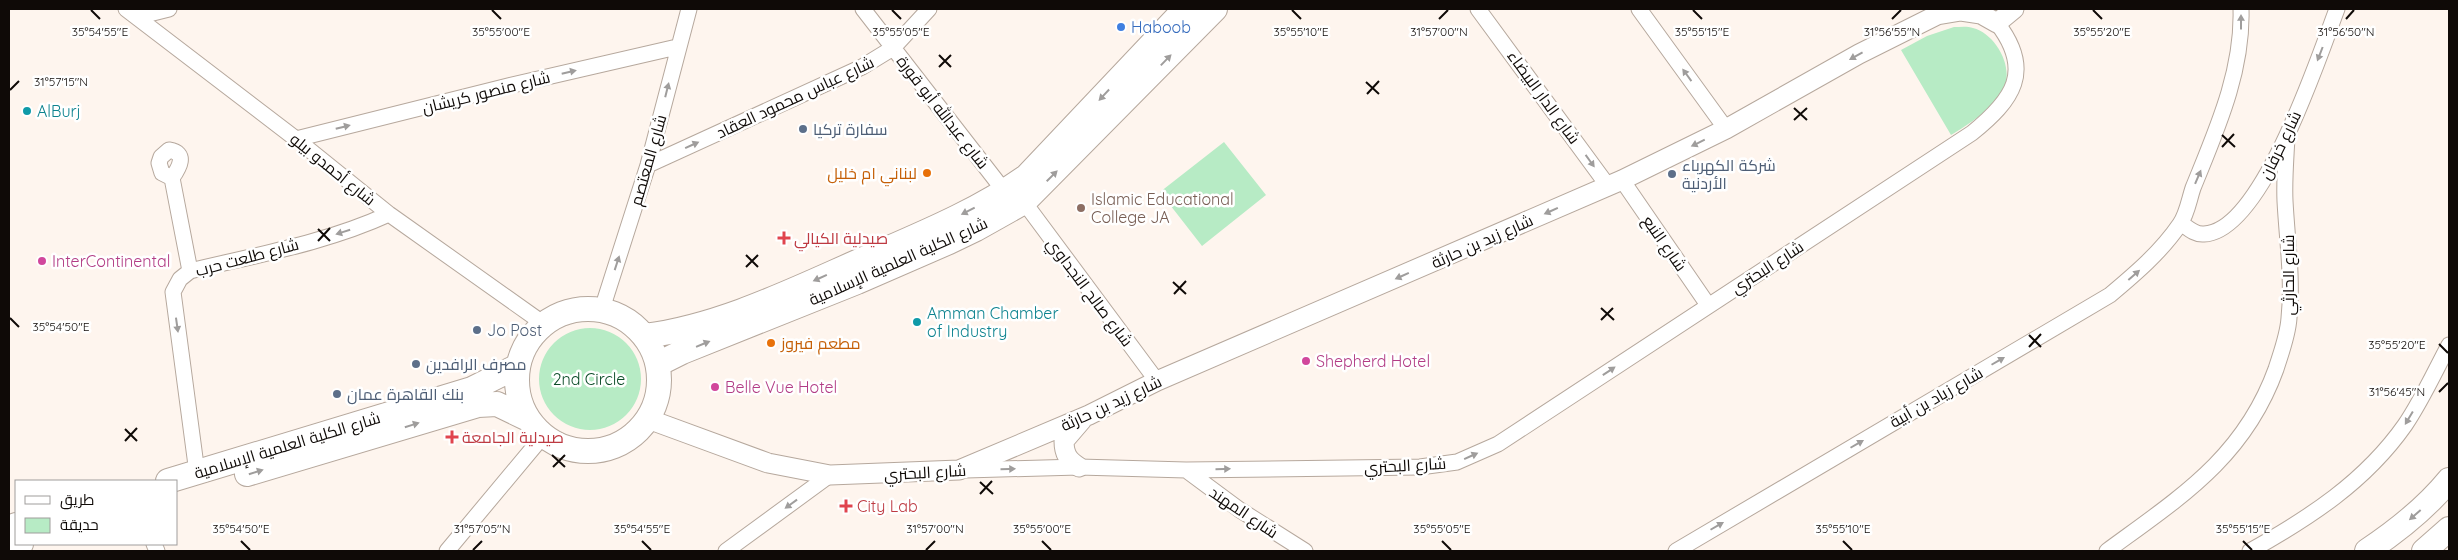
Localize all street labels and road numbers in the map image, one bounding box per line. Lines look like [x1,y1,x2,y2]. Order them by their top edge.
street label: شارع الدار البيضاء [1502,46,1585,149]
street label: شارع عبدالله أبو قورة [891,51,993,174]
street label: شارع عباس محمود العقاد [713,52,878,144]
street label: شارع منصور كريشان [420,66,553,120]
street label: شارع خرفان [2255,107,2307,184]
street label: شارع المعتصم [625,112,672,208]
street label: شارع أحمدو بيلو [285,128,380,211]
street label: شارع زيد بن حارثة [1428,210,1537,274]
street label: شارع النبع [1637,211,1691,276]
street label: شارع الكلية العلمية الإسلامية [806,213,991,311]
street label: شارع طلعت حرب [193,234,301,282]
street label: شارع صالح النجداوي [1039,234,1137,353]
street label: شارع الحارثي [2278,234,2302,316]
street label: شارع البحتري [1727,236,1809,301]
street label: شارع زياد بن أبية [1886,362,1987,433]
street label: شارع زيد بن حارثة [1057,371,1166,437]
street label: شارع الكلية العلمية الإسلامية [192,407,383,485]
street label: شارع البحتري [1363,453,1447,481]
street label: شارع البحتري [883,460,967,488]
street label: شارع المهند [1205,482,1282,544]

